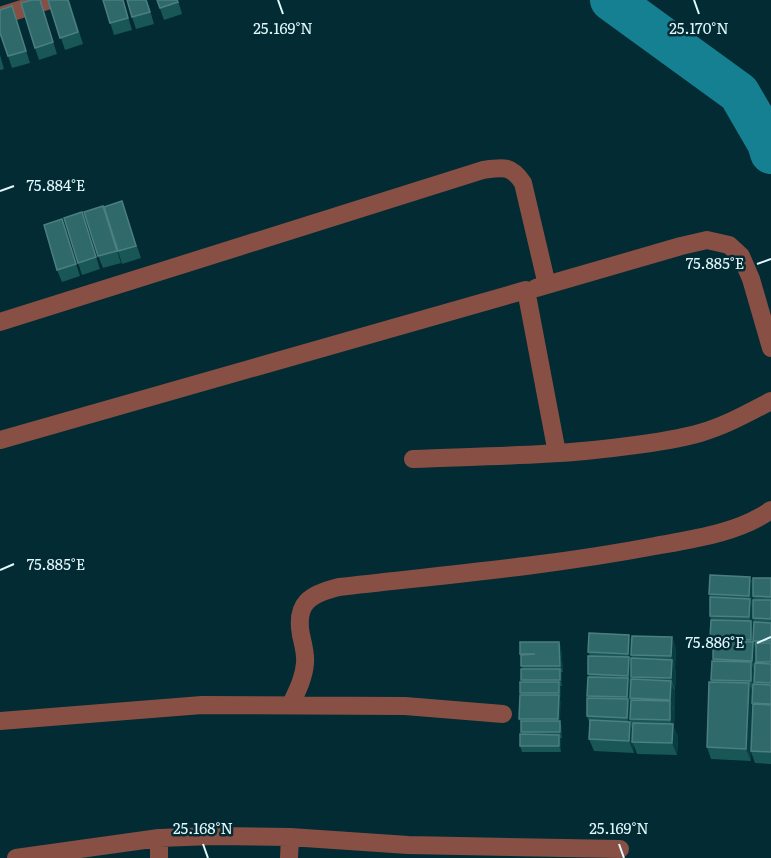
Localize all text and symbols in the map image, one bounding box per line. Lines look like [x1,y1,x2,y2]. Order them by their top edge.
text: 25.169°N [253,16,313,39]
text: 25.170°N [669,16,729,39]
text: 75.884°E [27,173,85,196]
text: 75.885°E [686,251,744,274]
text: 75.885°E [27,552,85,575]
text: 75.886°E [686,630,744,653]
text: 25.168°N [173,816,233,839]
text: 25.169°N [589,816,649,839]

